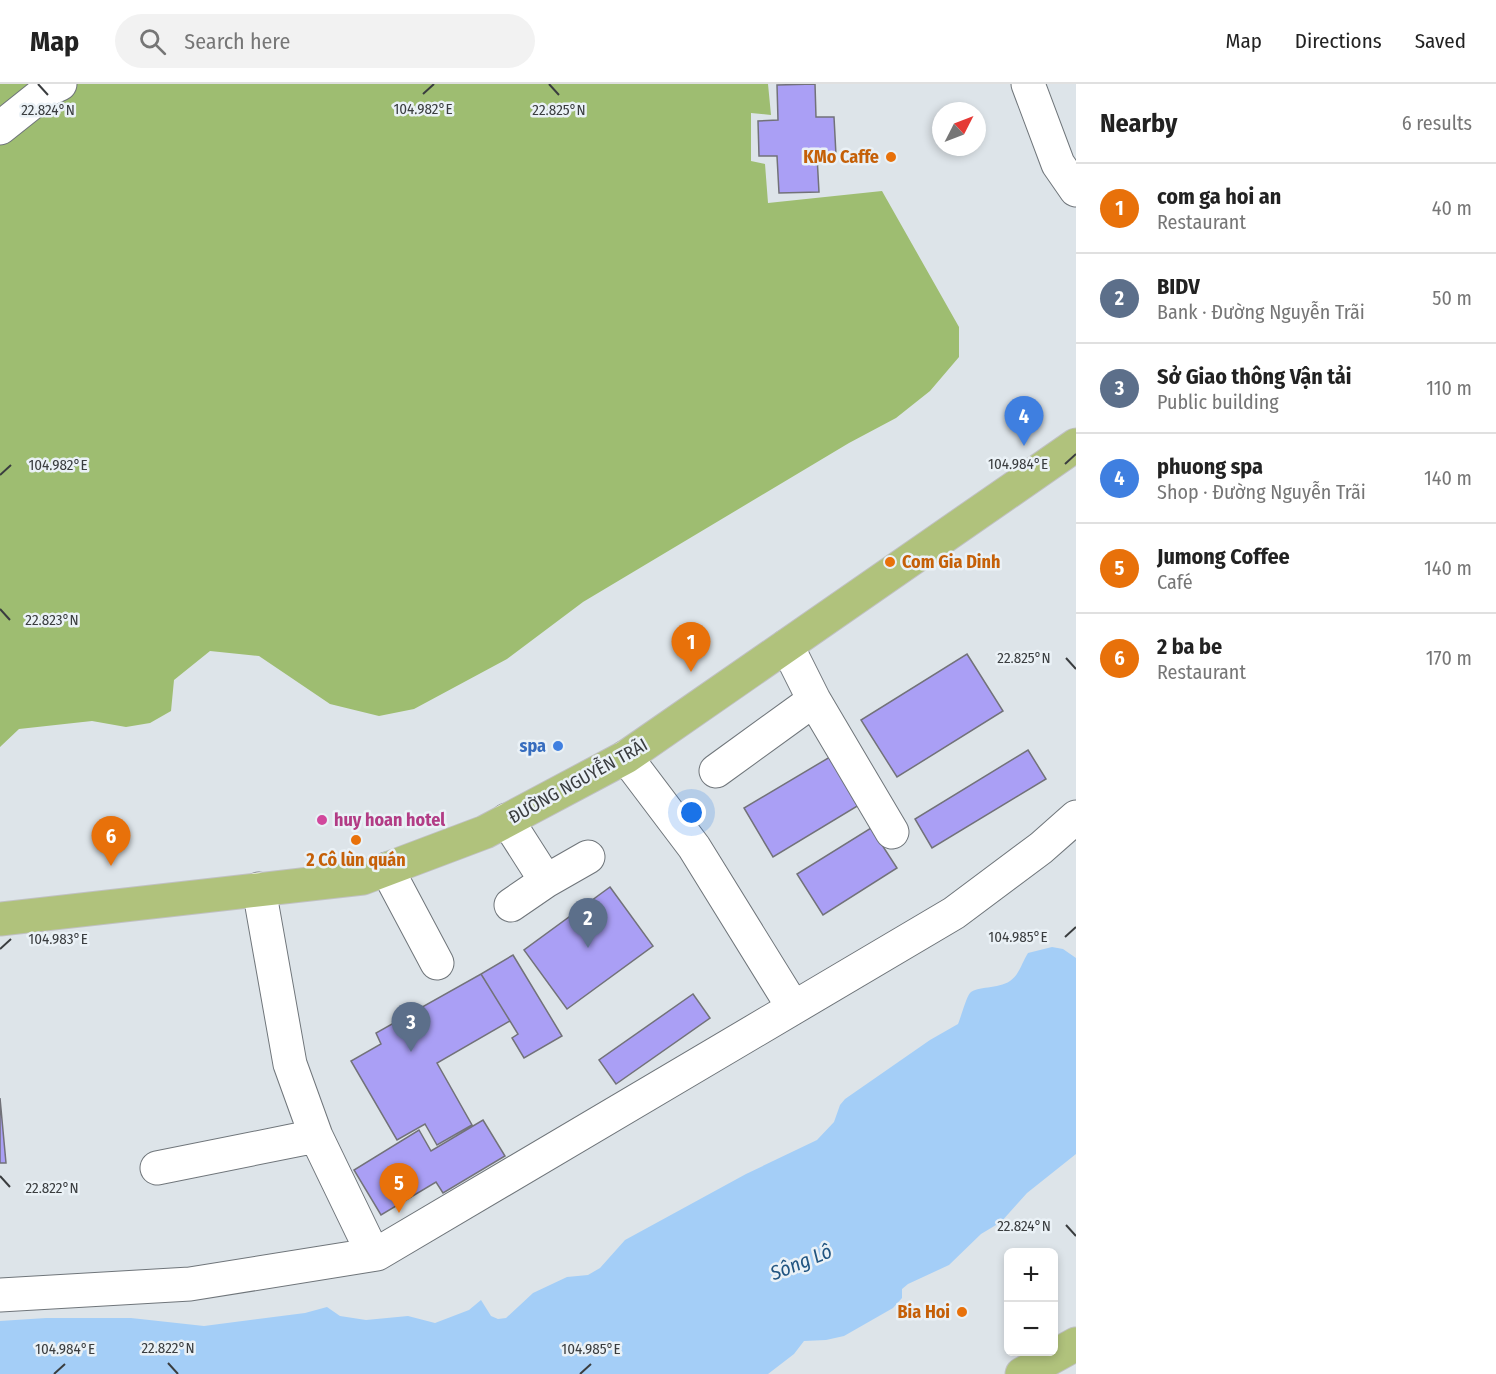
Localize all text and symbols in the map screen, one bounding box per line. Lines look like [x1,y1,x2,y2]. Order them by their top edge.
search box [115,14,535,68]
text: Map [30,25,79,58]
icon: search [136,25,169,58]
text: Search here [184,28,290,55]
text: Map [1225,28,1262,54]
text: Directions [1295,28,1382,54]
text: Saved [1415,28,1466,54]
text: 104.982°E [393,100,453,118]
text: 22.824°N [21,101,75,119]
text: 22.825°N [532,101,586,119]
north arrow [932,102,986,156]
text: Nearby [1100,108,1177,139]
text: 6 results [1402,111,1472,135]
place label: KMo Caffe [803,146,879,168]
marker: KMo Caffe [884,150,898,164]
text: com ga hoi an [1157,183,1281,210]
text: 1 [1115,196,1124,220]
text: 40 m [1432,196,1472,220]
text: Restaurant [1157,210,1246,234]
text: BIDV [1157,273,1200,300]
text: 2 [1115,286,1124,310]
text: 50 m [1432,286,1472,310]
text: Bank · Đường Nguyễn Trãi [1157,300,1365,324]
text: Sở Giao thông Vận tải [1157,363,1352,390]
text: 3 [1115,376,1124,400]
text: 110 m [1426,376,1472,400]
text: Public building [1157,390,1279,414]
pin: 4 [1004,396,1044,446]
text: phuong spa [1157,453,1263,480]
text: 104.984°E [988,455,1048,473]
text: 104.982°E [28,456,88,474]
text: 4 [1114,466,1125,490]
text: 140 m [1424,466,1472,490]
text: Shop · Đường Nguyễn Trãi [1157,480,1366,504]
text: Jumong Coffee [1157,543,1290,570]
place label: Com Gia Dinh [902,551,1000,573]
marker: Com Gia Dinh [883,555,897,569]
text: 5 [1115,556,1124,580]
text: 140 m [1424,556,1472,580]
text: Café [1157,570,1193,594]
text: 22.823°N [25,611,79,629]
pin: 1 [672,622,710,672]
text: 2 ba be [1157,633,1222,660]
text: 6 [1114,646,1125,670]
text: 170 m [1426,646,1472,670]
text: 22.825°N [997,649,1051,667]
text: Restaurant [1157,660,1246,684]
street label: ĐƯỜNG NGUYỄN TRÃI [504,732,651,828]
place label: spa [520,735,546,757]
marker: spa [551,739,565,753]
your location [677,798,706,827]
place label: huy hoan hotel [334,809,445,831]
marker: huy hoan hotel [315,813,329,827]
pin: 6 [92,816,130,866]
marker: 2 Cô lùn quán [349,833,363,847]
place label: 2 Cô lùn quán [305,849,406,871]
pin: 2 [568,898,608,948]
text: 104.985°E [988,928,1048,946]
text: 104.983°E [28,930,88,948]
pin: 3 [392,1002,430,1052]
pin: 5 [380,1164,418,1213]
text: 22.822°N [25,1179,79,1197]
text: 22.824°N [997,1217,1051,1235]
water label: Sông Lô [766,1239,835,1286]
map controls [1004,1248,1058,1356]
button: + [1004,1248,1058,1302]
place label: Bia Hoi [897,1301,950,1323]
button: − [1004,1302,1058,1356]
marker: Bia Hoi [955,1305,969,1319]
text: 22.822°N [141,1339,195,1357]
text: 104.984°E [35,1340,95,1358]
text: 104.985°E [561,1340,621,1358]

